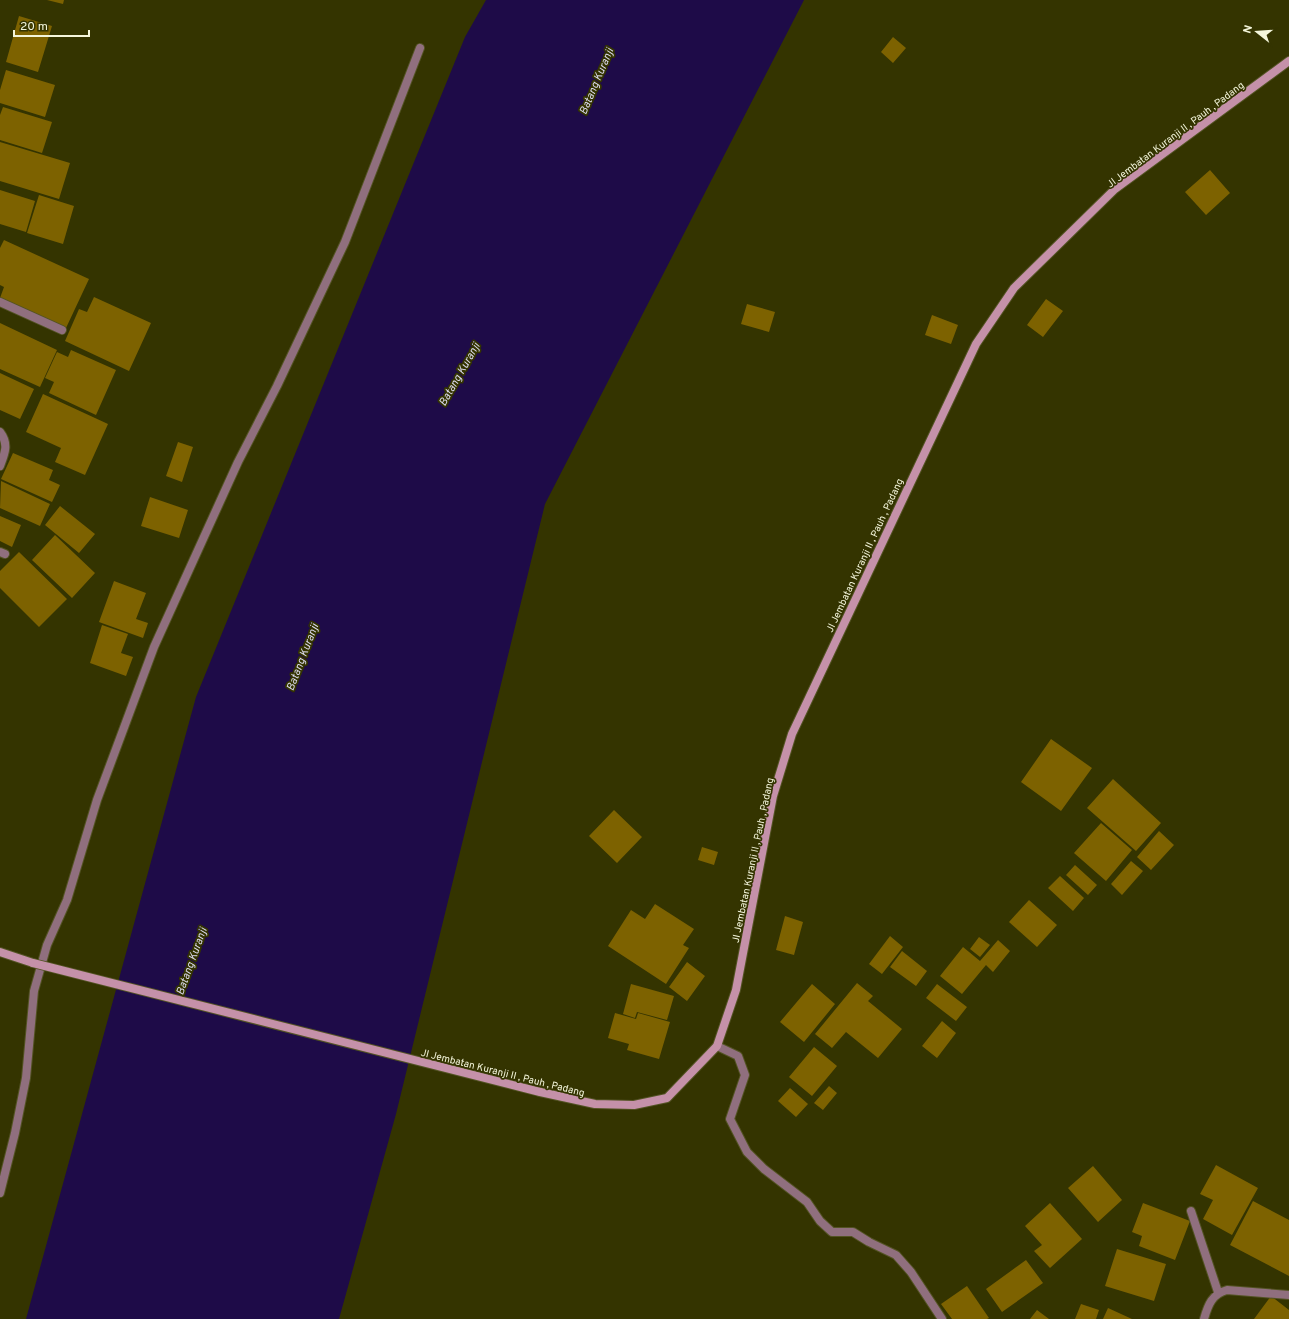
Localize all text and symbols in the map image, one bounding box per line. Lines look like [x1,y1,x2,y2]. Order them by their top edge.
scale bar [14,12,89,38]
north arrow [1237,12,1277,52]
text: 20 m [20,19,48,35]
text: N [1241,24,1256,35]
water label: Batang Kuranji [577,45,618,117]
street label: Jl Jembatan Kuranji II , Pauh , Padang [1105,79,1247,191]
water label: Batang Kuranji [436,339,484,409]
street label: Jl Jembatan Kuranji II , Pauh , Padang [824,477,907,635]
water label: Batang Kuranji [284,621,323,693]
street label: Jl Jembatan Kuranji II , Pauh , Padang [730,777,777,944]
water label: Batang Kuranji [173,924,211,997]
street label: Jl Jembatan Kuranji II , Pauh , Padang [419,1047,586,1100]

